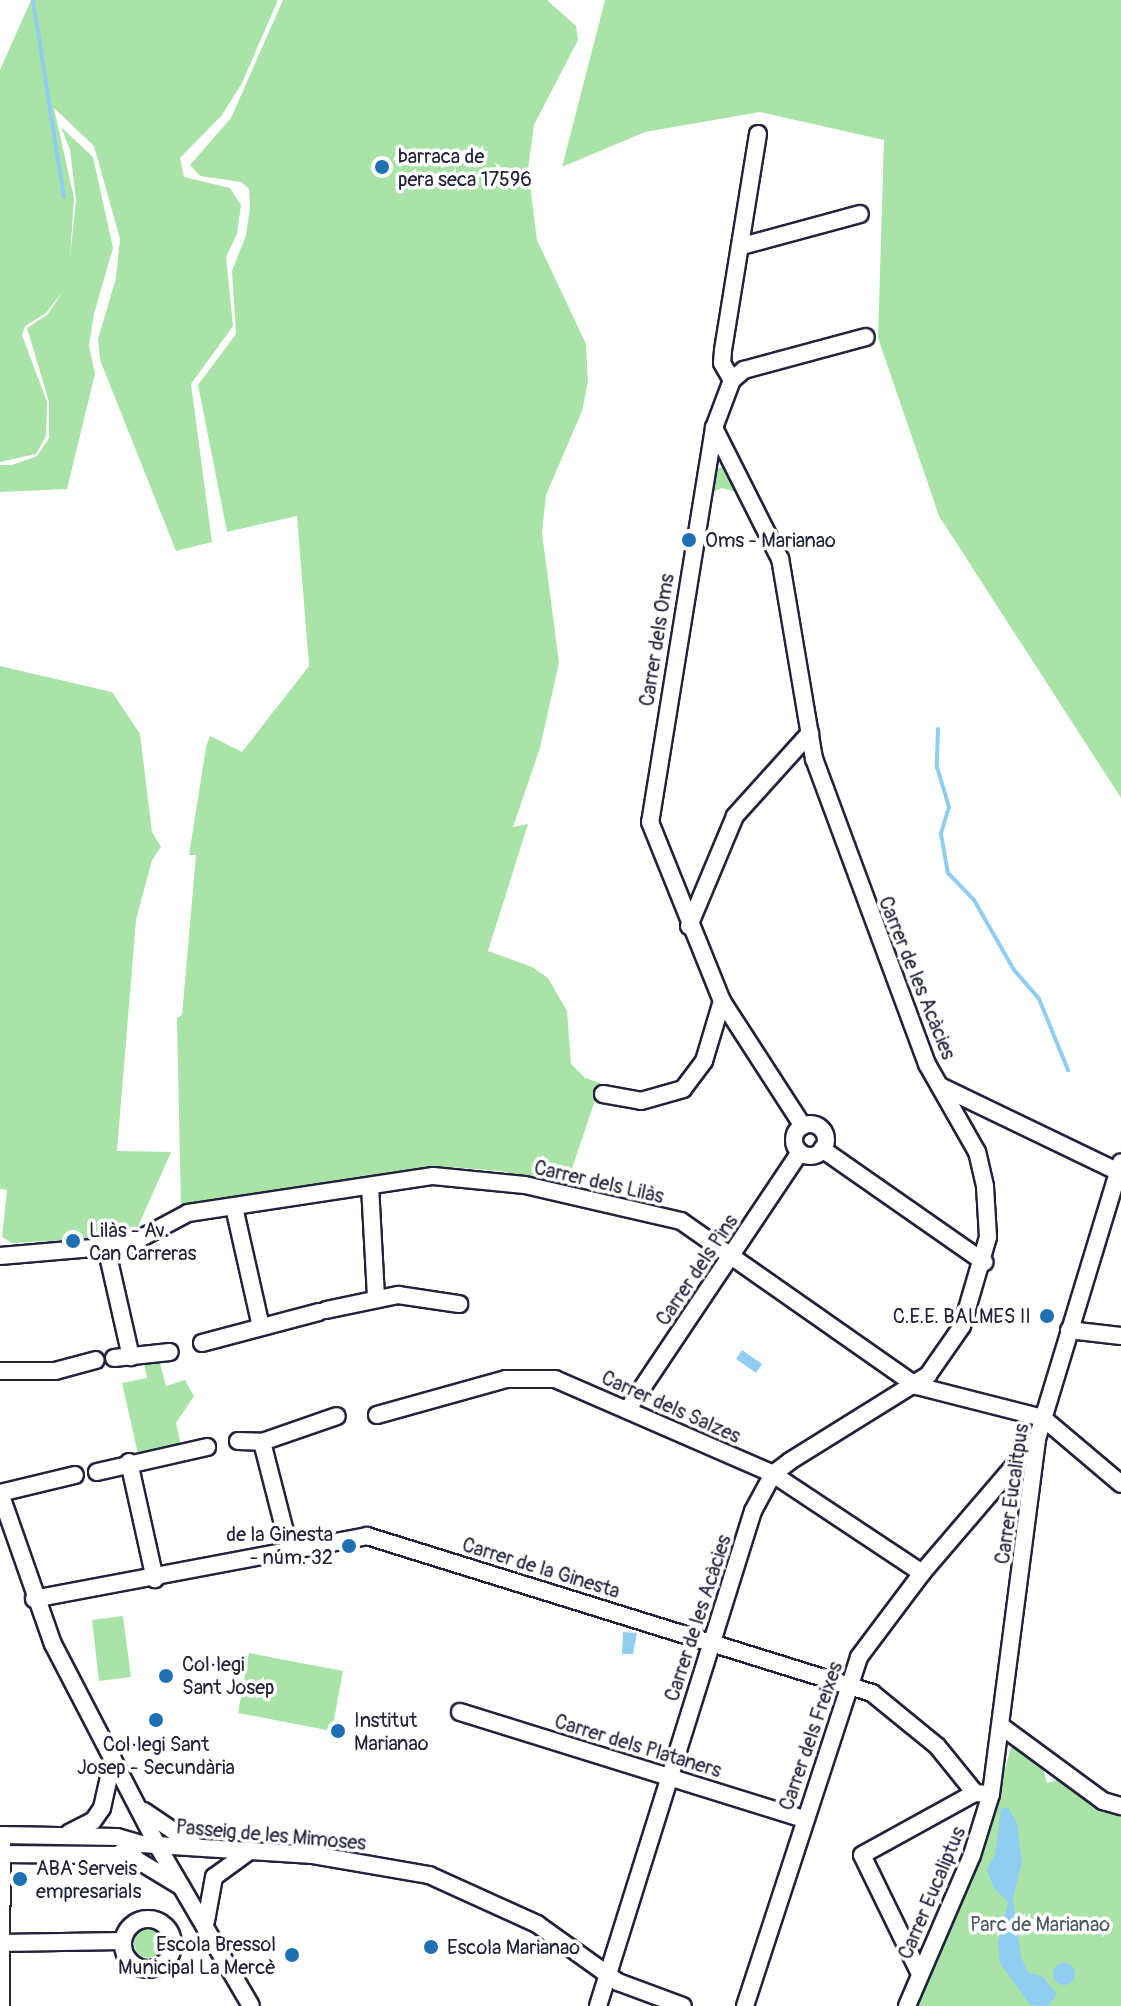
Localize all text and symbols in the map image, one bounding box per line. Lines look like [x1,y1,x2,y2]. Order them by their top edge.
place label: barraca de pera seca 17596 [398,144,532,191]
marker: barraca de pera seca 17596 [373,158,391,176]
place label: Oms - Marianao [705,528,836,552]
marker: Oms - Marianao [680,531,698,549]
street label: Carrer dels Oms [635,572,679,708]
street label: Carrer de les Acàcies [873,893,961,1063]
street label: Carrer dels Lilàs [532,1155,666,1209]
street label: Carrer dels Pins [651,1210,743,1330]
place label: Lilàs - Av. Can Carreras [89,1218,196,1265]
marker: Lilàs - Av. Can Carreras [64,1232,82,1250]
place label: C.E.E. BALMES II [893,1304,1031,1328]
marker: C.E.E. BALMES II [1038,1307,1056,1325]
street label: Carrer dels Salzes [598,1366,744,1448]
street label: Carrer Eucalitpus [990,1422,1034,1566]
place label: de la Ginesta - núm. 32 [226,1522,333,1569]
street label: Carrer de les Acàcies [660,1532,736,1704]
street label: Carrer de la Ginesta [459,1533,623,1603]
marker: de la Ginesta - núm. 32 [340,1537,358,1555]
place label: Col·legi Sant Josep [182,1652,274,1699]
street label: Carrer dels Freixes [774,1658,848,1814]
marker: Col·legi Sant Josep [157,1667,175,1685]
place label: Institut Marianao [354,1708,428,1755]
street label: Carrer dels Plataners [552,1709,724,1783]
marker: Col·legi Sant Josep - Secundària [147,1711,165,1729]
marker: Institut Marianao [329,1722,347,1740]
place label: Col·legi Sant Josep - Secundària [77,1732,235,1779]
street label: Passeig de les Mimoses [175,1815,367,1855]
street label: Carrer Eucaliptus [893,1823,971,1963]
place label: ABA Serveis empresarials [36,1856,141,1903]
marker: ABA Serveis empresarials [11,1870,29,1888]
park label: Parc de Marianao [970,1912,1110,1936]
place label: Escola Bressol Municipal La Mercè [118,1932,276,1979]
place label: Escola Marianao [447,1935,580,1959]
marker: Escola Marianao [422,1938,440,1956]
marker: Escola Bressol Municipal La Mercè [283,1946,301,1964]

